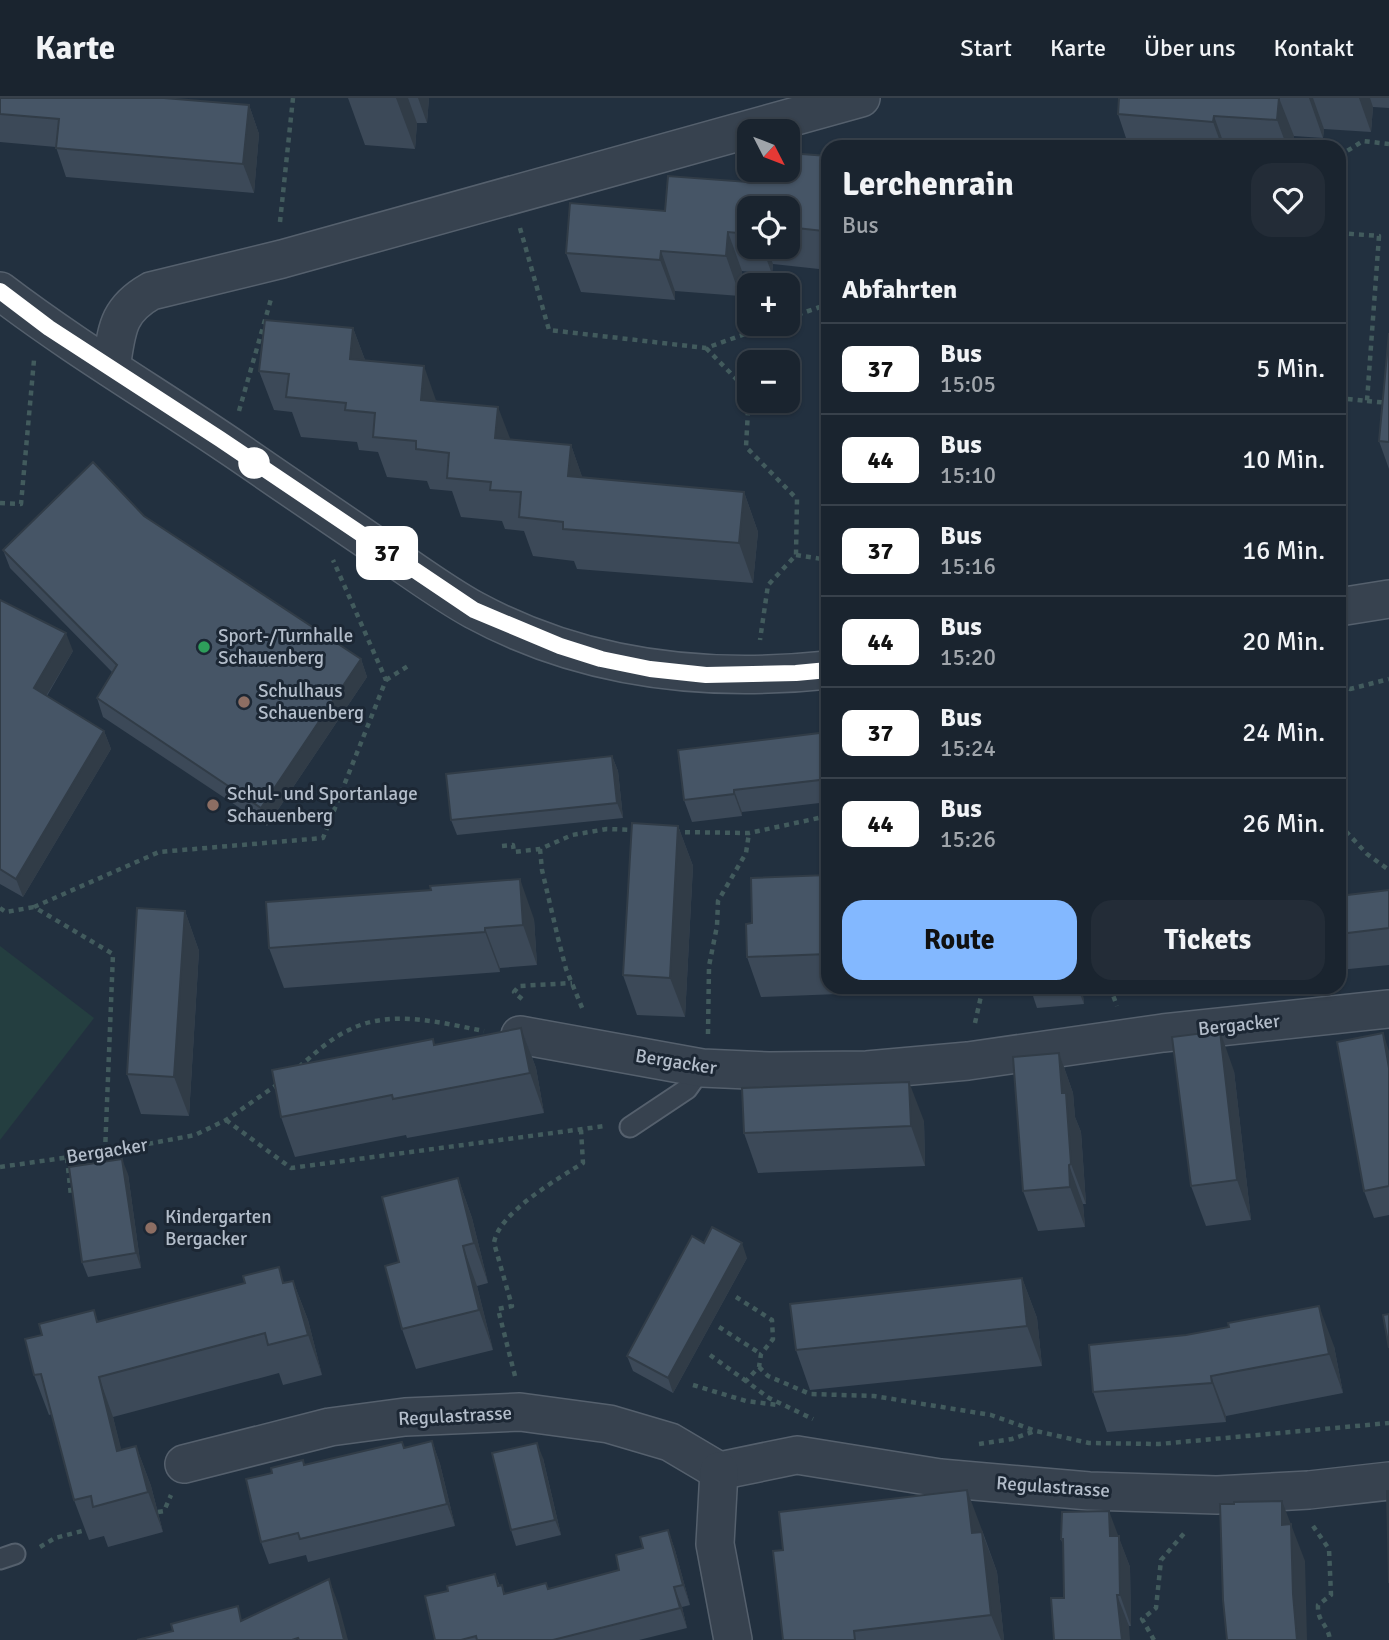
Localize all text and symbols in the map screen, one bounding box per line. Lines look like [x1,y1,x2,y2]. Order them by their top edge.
text: Karte [35,28,115,69]
text: Start [960,33,1012,63]
text: Karte [1050,33,1106,63]
text: Über uns [1144,33,1236,63]
text: Kontakt [1274,33,1354,63]
north arrow [737,119,800,182]
map controls [737,119,800,413]
button: heart [1251,163,1325,237]
text: Lerchenrain [842,164,1014,205]
button: locate [737,196,800,259]
text: Bus [842,211,879,240]
button: + [737,273,800,336]
text: Abfahrten [842,274,957,306]
text: Bus [940,338,982,370]
button: − [737,350,800,413]
text: 5 Min. [1256,353,1325,385]
text: 37 [868,354,893,384]
text: 15:05 [940,370,996,399]
text: Bus [940,429,982,461]
text: 10 Min. [1242,444,1325,476]
text: 44 [868,445,893,475]
unlabelled marker [239,448,269,478]
text: 15:10 [940,461,996,490]
text: Bus [940,520,982,552]
line badge: 37 [356,530,418,576]
text: 16 Min. [1242,535,1325,567]
text: 37 [868,536,893,566]
text: 37 [374,538,400,568]
text: 15:16 [940,552,996,581]
text: Bus [940,611,982,643]
place label: Sport-/Turnhalle Schauenberg [218,624,353,670]
text: 20 Min. [1242,626,1325,658]
text: 44 [868,627,893,657]
marker: Sport-/Turnhalle Schauenberg [196,639,212,655]
text: 15:20 [940,643,996,672]
place label: Schulhaus Schauenberg [258,679,364,725]
marker: Schulhaus Schauenberg [236,694,252,710]
text: Bus [940,702,982,734]
text: 24 Min. [1242,717,1325,749]
text: 37 [868,718,893,748]
text: 15:24 [940,734,996,763]
place label: Schul- und Sportanlage Schauenberg [227,782,418,828]
text: Bus [940,793,982,825]
marker: Schul- und Sportanlage Schauenberg [205,797,221,813]
text: 26 Min. [1242,808,1325,840]
text: 44 [868,809,893,839]
text: 15:26 [940,825,996,854]
button: Route [842,900,1077,980]
button: Tickets [1091,900,1325,980]
street label: Bergacker [1197,1009,1281,1041]
street label: Bergacker [634,1044,718,1080]
street label: Bergacker [65,1133,149,1169]
place label: Kindergarten Bergacker [165,1205,272,1251]
marker: Kindergarten Bergacker [143,1220,159,1236]
street label: Regulastrasse [397,1401,513,1431]
street label: Regulastrasse [995,1471,1111,1503]

